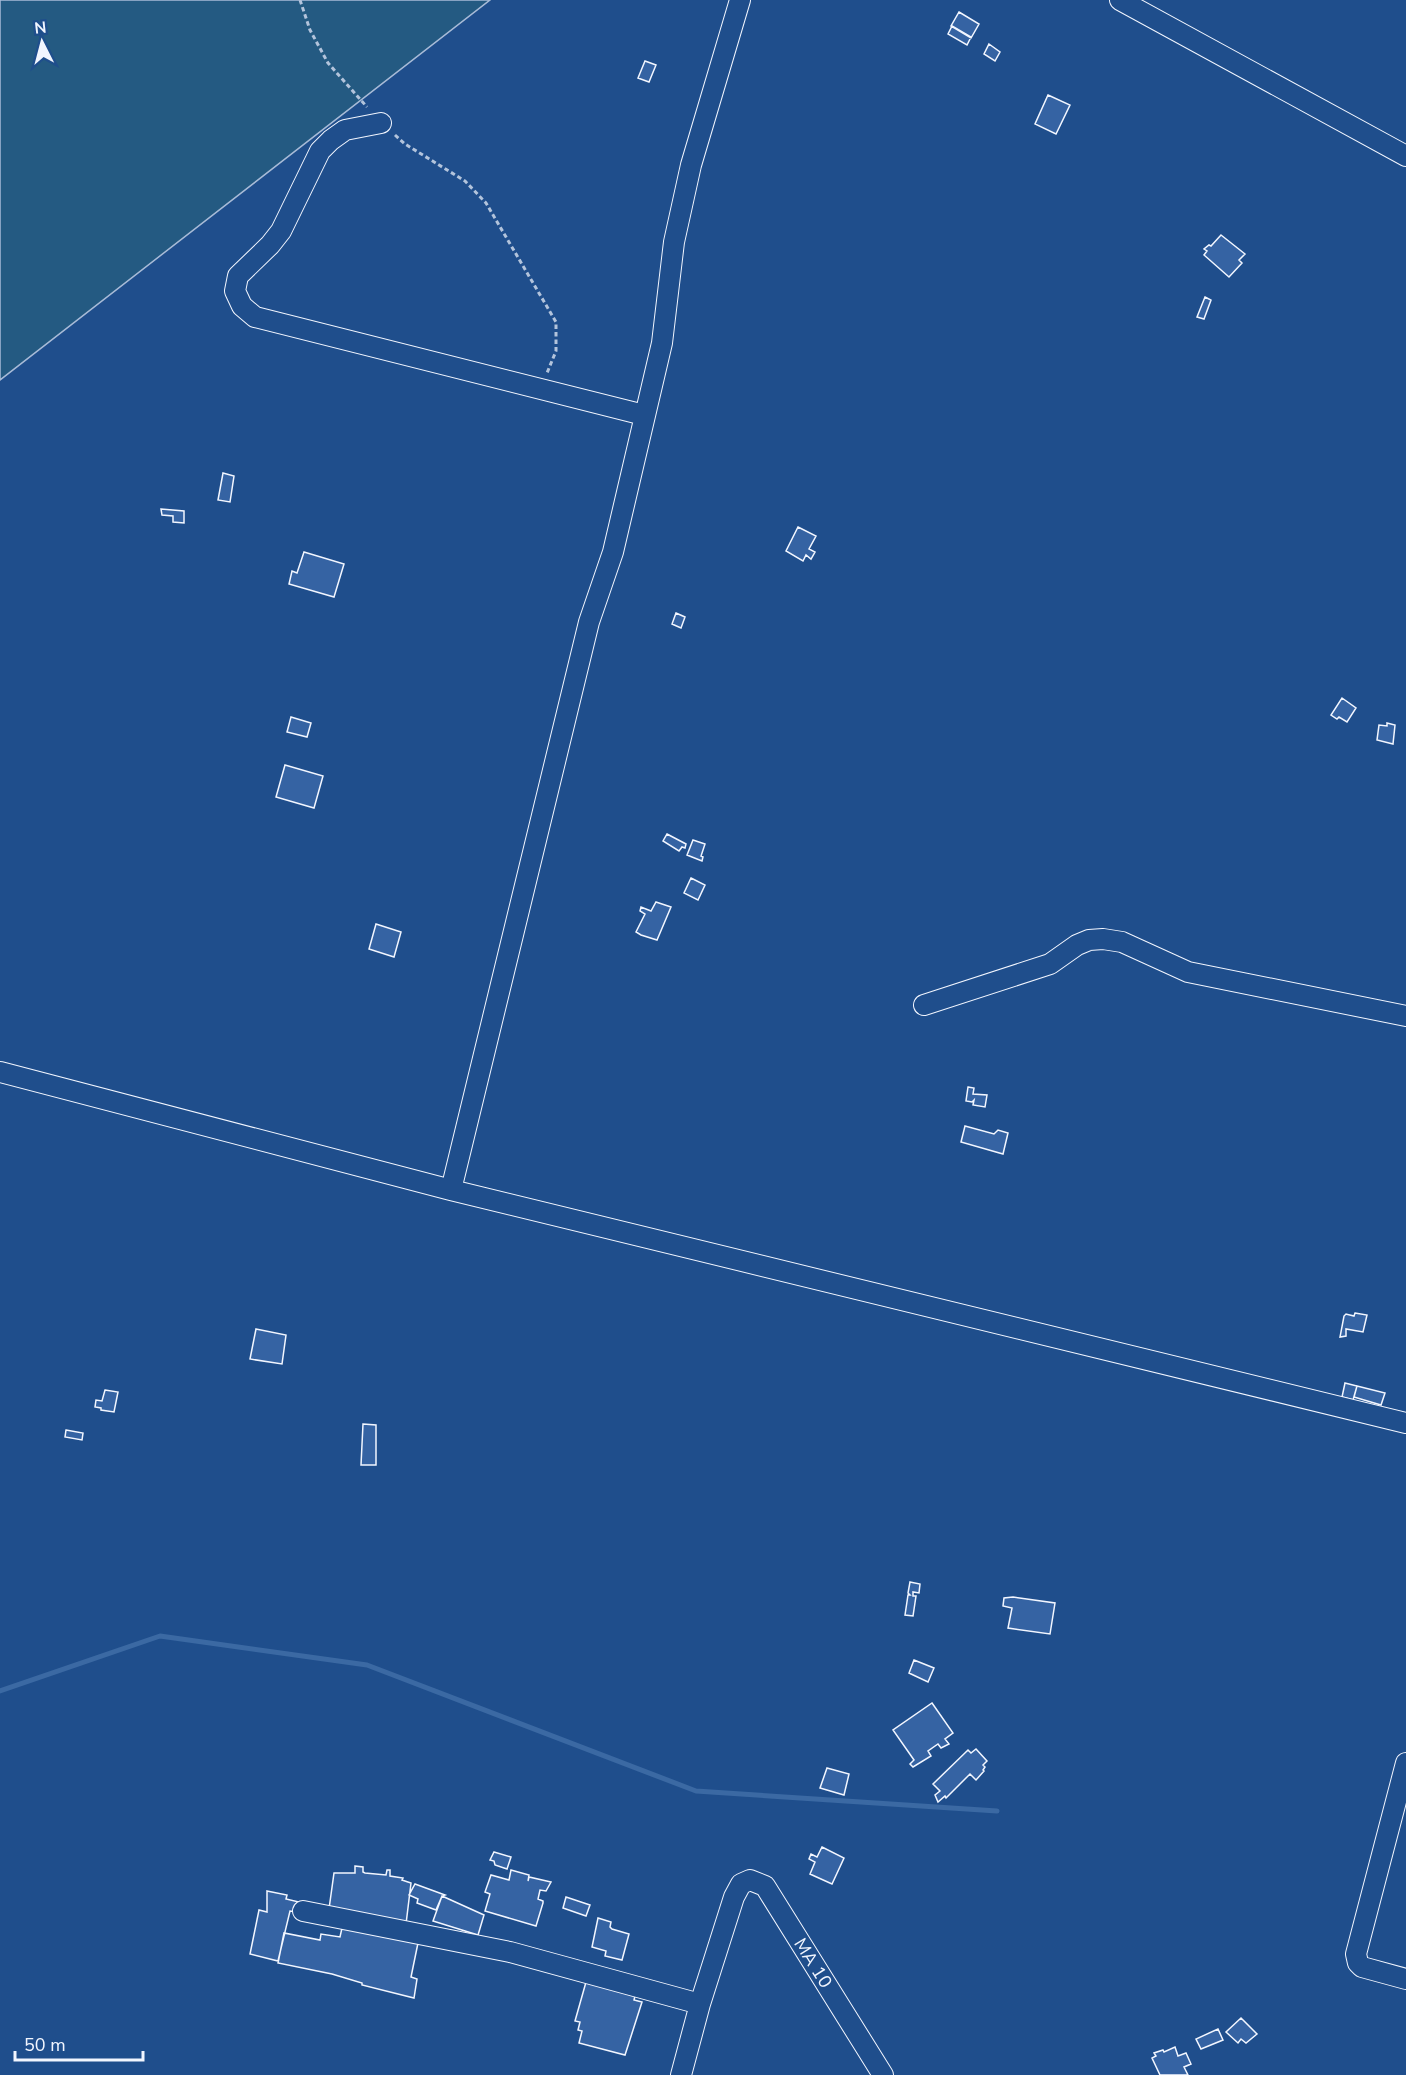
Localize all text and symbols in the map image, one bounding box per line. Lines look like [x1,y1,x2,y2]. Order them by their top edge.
north arrow [12,12,72,72]
text: N [33,17,48,40]
street label: MA 10 [788,1933,838,1993]
scale bar [15,2024,142,2062]
text: 50 m [24,2033,66,2057]

